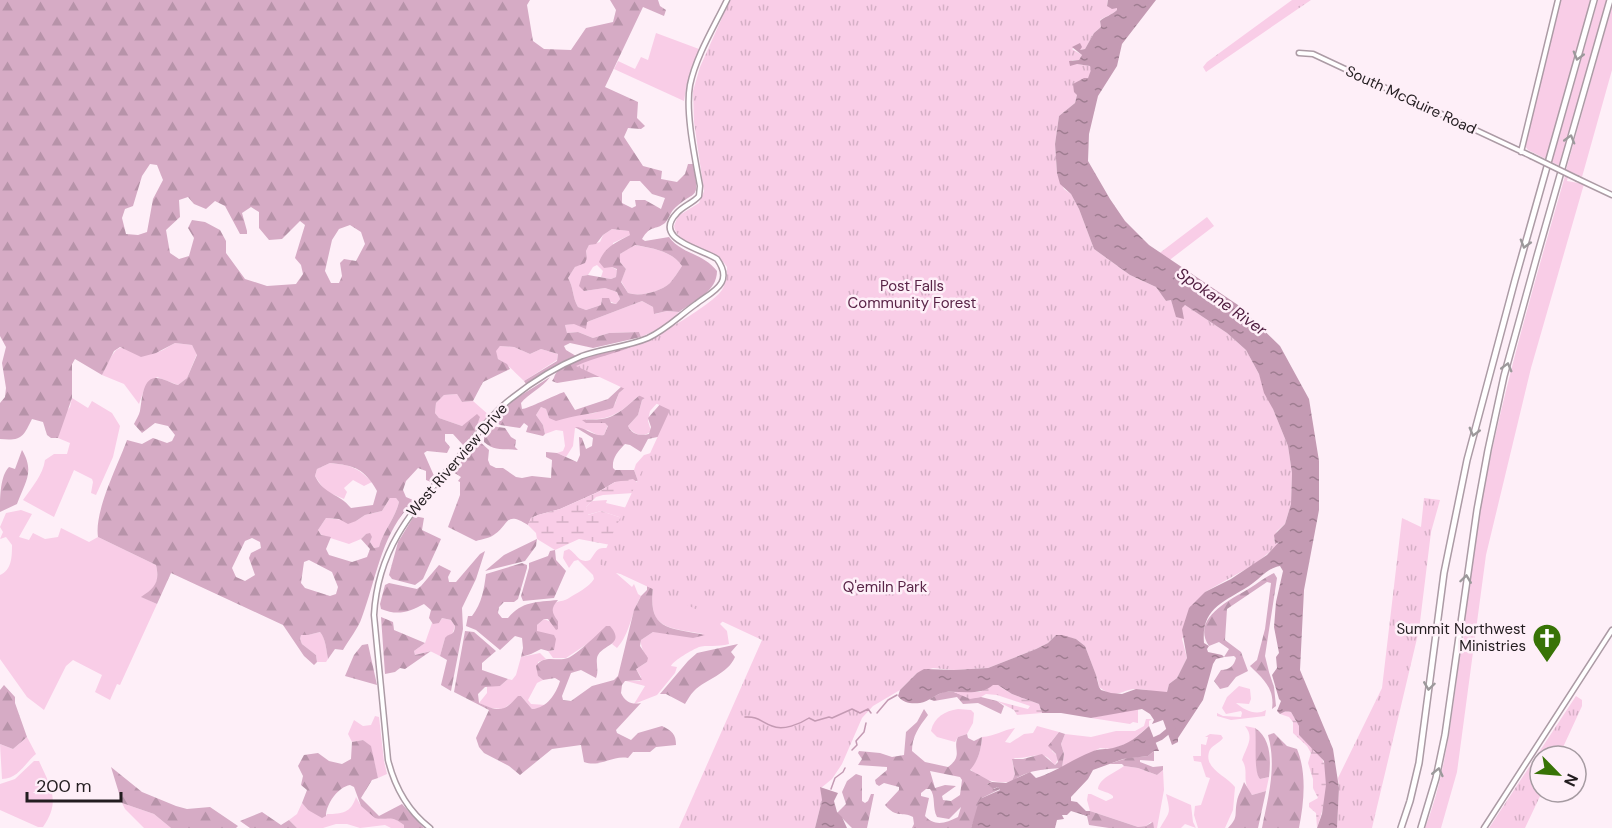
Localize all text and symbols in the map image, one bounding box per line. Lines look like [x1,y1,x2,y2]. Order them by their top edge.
one-way arrow [1573,50,1585,61]
street label: South McGuire Road [1342,61,1480,139]
one-way arrow [1563,134,1575,145]
one-way arrow [1520,238,1532,249]
water label: Spokane River [1173,263,1272,341]
park label: Post Falls Community Forest [848,276,977,313]
one-way arrow [1500,362,1512,373]
street label: West Riverview Drive [402,399,512,521]
one-way arrow [1469,427,1482,437]
one-way arrow [1460,575,1472,584]
park label: Q'emiln Park [843,577,928,597]
place label: Summit Northwest Ministries [1396,619,1526,656]
church icon: Summit Northwest Ministries [1531,622,1563,664]
one-way arrow [1423,681,1436,691]
north arrow [1528,744,1588,804]
scale bar [27,765,122,803]
one-way arrow [1430,767,1443,777]
text: N [1559,770,1583,790]
text: 200 m [36,774,92,798]

